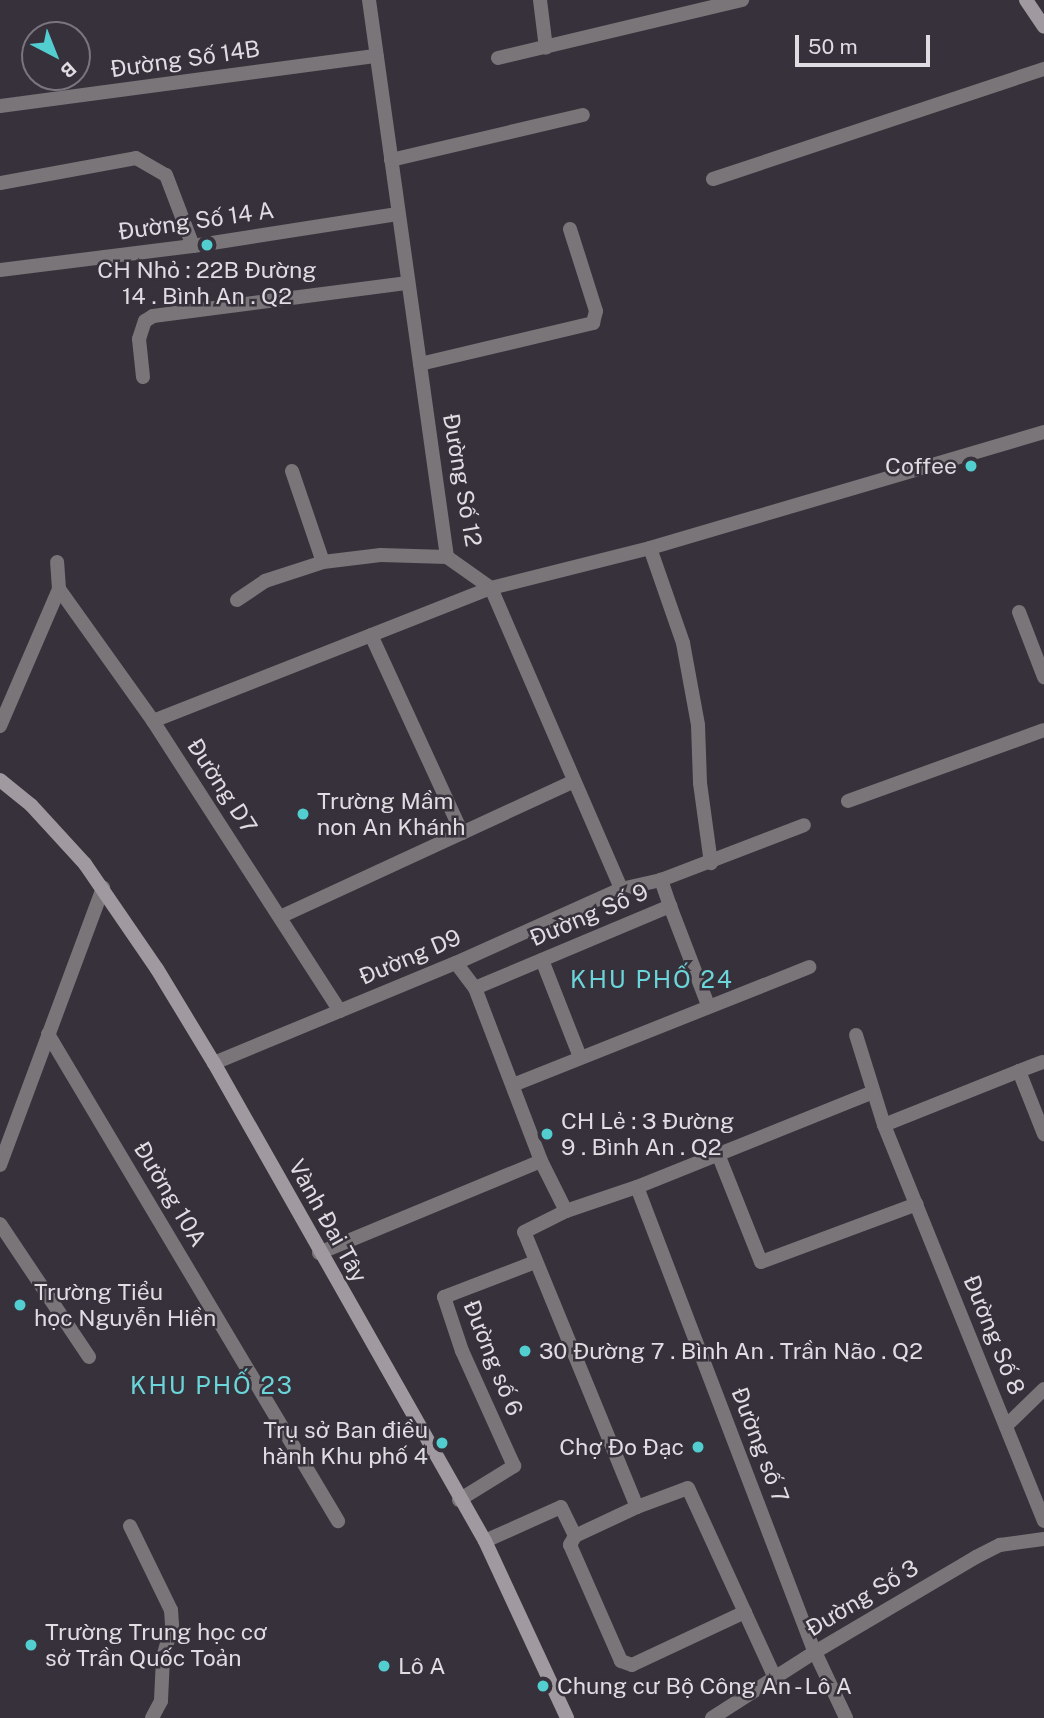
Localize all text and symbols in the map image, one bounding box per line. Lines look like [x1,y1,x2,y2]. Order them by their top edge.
north arrow [21,21,91,91]
scale bar [799,21,934,65]
text: 50 m [808,34,858,59]
street label: Đường Số 14B [108,35,262,83]
text: B [57,58,81,83]
street label: Đường Số 14 A [116,196,276,246]
marker: CH Nhỏ : 22B Đường 14 . Bình An . Q2 [199,237,215,253]
place label: CH Nhỏ : 22B Đường 14 . Bình An . Q2 [97,256,317,310]
street label: Đường Số 12 [437,411,487,549]
place label: Coffee [885,452,957,480]
marker: Coffee [963,458,979,474]
street label: Đường D7 [181,733,263,839]
place label: Trường Mầm non An Khánh [317,787,465,841]
marker: Trường Mầm non An Khánh [295,806,311,822]
street label: Đường Số 9 [526,878,652,952]
street label: Đường D9 [355,923,465,991]
district label: KHU PHỐ 24 [571,966,733,994]
place label: CH Lẻ : 3 Đường 9 . Bình An . Q2 [561,1107,735,1161]
marker: CH Lẻ : 3 Đường 9 . Bình An . Q2 [539,1126,555,1142]
street label: Đường 10A [128,1137,212,1251]
street label: Vành Đai Tây [283,1155,373,1287]
street label: Đường Số 8 [957,1271,1031,1399]
place label: Trường Tiểu học Nguyễn Hiền [34,1278,216,1332]
street label: Đường số 6 [457,1296,529,1420]
marker: Trường Tiểu học Nguyễn Hiền [12,1297,28,1313]
place label: 30 Đường 7 . Bình An . Trần Não . Q2 [539,1337,923,1365]
marker: 30 Đường 7 . Bình An . Trần Não . Q2 [517,1343,533,1359]
district label: KHU PHỐ 23 [131,1372,293,1400]
street label: Đường số 7 [725,1383,795,1507]
place label: Trụ sở Ban điều hành Khu phố 4 [262,1416,428,1470]
place label: Chợ Đo Đạc [559,1433,684,1461]
marker: Trụ sở Ban điều hành Khu phố 4 [434,1435,450,1451]
marker: Chợ Đo Đạc [690,1439,706,1455]
street label: Đường Số 3 [801,1554,923,1642]
place label: Trường Trung học cơ sở Trần Quốc Toản [45,1618,268,1672]
marker: Trường Trung học cơ sở Trần Quốc Toản [23,1637,39,1653]
place label: Lô A [398,1652,446,1680]
marker: Lô A [376,1658,392,1674]
place label: Chung cư Bộ Công An - Lô A [557,1672,859,1700]
marker: Chung cư Bộ Công An - Lô A [535,1678,551,1694]

